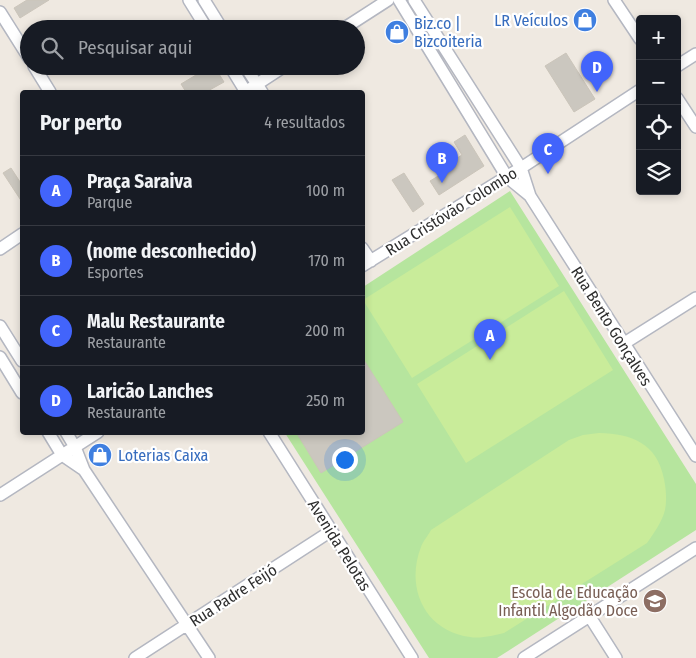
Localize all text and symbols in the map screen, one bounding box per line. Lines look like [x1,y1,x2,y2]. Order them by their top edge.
shop icon: LR Veículos [572,7,598,33]
place label: LR Veículos [494,11,568,30]
place label: Biz.co | Bizcoiteria [414,14,482,51]
map controls [636,15,681,195]
button: + [636,15,681,60]
shop icon: Biz.co | Bizcoiteria [384,19,410,45]
search box [20,20,365,75]
icon: search [38,34,66,62]
text: Pesquisar aqui [78,36,192,59]
pin: D [581,51,613,92]
button: − [636,60,681,105]
button: locate [636,105,681,150]
text: Por perto [40,110,122,136]
text: 4 resultados [264,113,345,132]
pin: C [532,133,564,174]
pin: B [426,142,458,183]
button: layers [636,150,681,195]
street label: Rua Cristóvão Colombo [382,163,520,260]
text: Praça Saraiva [87,170,192,193]
text: A [52,181,60,200]
text: 100 m [306,181,345,200]
text: Parque [87,193,132,212]
text: (nome desconhecido) [87,240,256,263]
text: B [52,251,60,270]
text: 170 m [308,251,345,270]
text: Esportes [87,263,144,282]
street label: Rua Bento Gonçalves [567,263,656,390]
text: Malu Restaurante [87,310,225,333]
pin: A [474,319,506,360]
text: C [52,321,60,340]
text: 200 m [305,321,345,340]
text: Restaurante [87,333,166,352]
text: Laricão Lanches [87,380,213,403]
text: D [51,391,61,410]
text: 250 m [306,391,345,410]
text: Restaurante [87,403,166,422]
shop icon: Loterias Caixa [87,442,113,468]
place label: Loterias Caixa [118,446,209,465]
your location [332,447,358,473]
street label: Avenida Pelotas [304,496,375,595]
street label: Rua Padre Feijó [186,560,280,631]
place label: Escola de Educação Infantil Algodão Doce [498,583,638,620]
school or university icon: Escola de Educação Infantil Algodão Doce [642,588,668,614]

